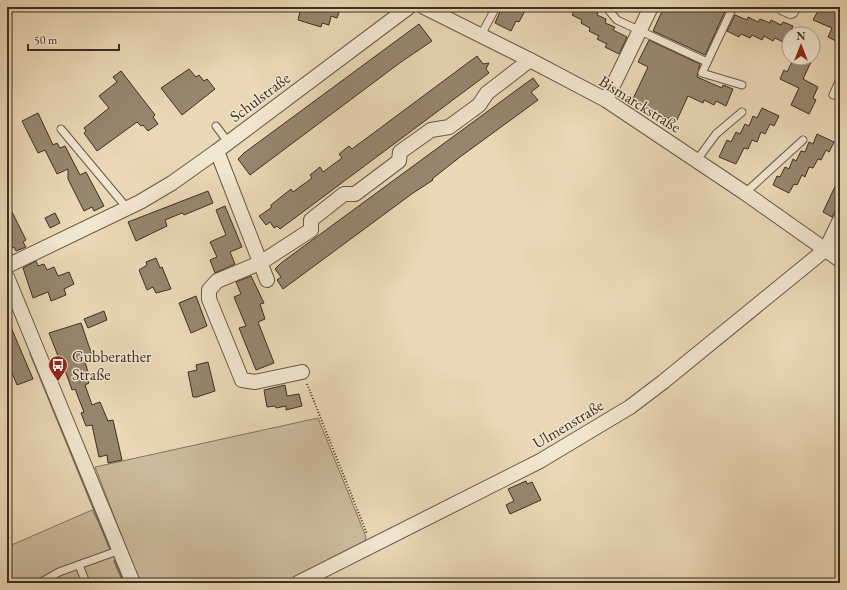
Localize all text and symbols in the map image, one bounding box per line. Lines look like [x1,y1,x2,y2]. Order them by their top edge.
scale bar [28,26,119,52]
north arrow [781,26,821,66]
text: N [797,29,806,43]
text: 50 m [34,32,58,48]
street label: Schulstraße [225,67,295,127]
street label: Bismarckstraße [595,70,685,138]
place label: Gubberather Straße [72,346,152,385]
bus stop icon: Gubberather Straße [47,354,69,382]
street label: Ulmenstraße [529,395,607,453]

